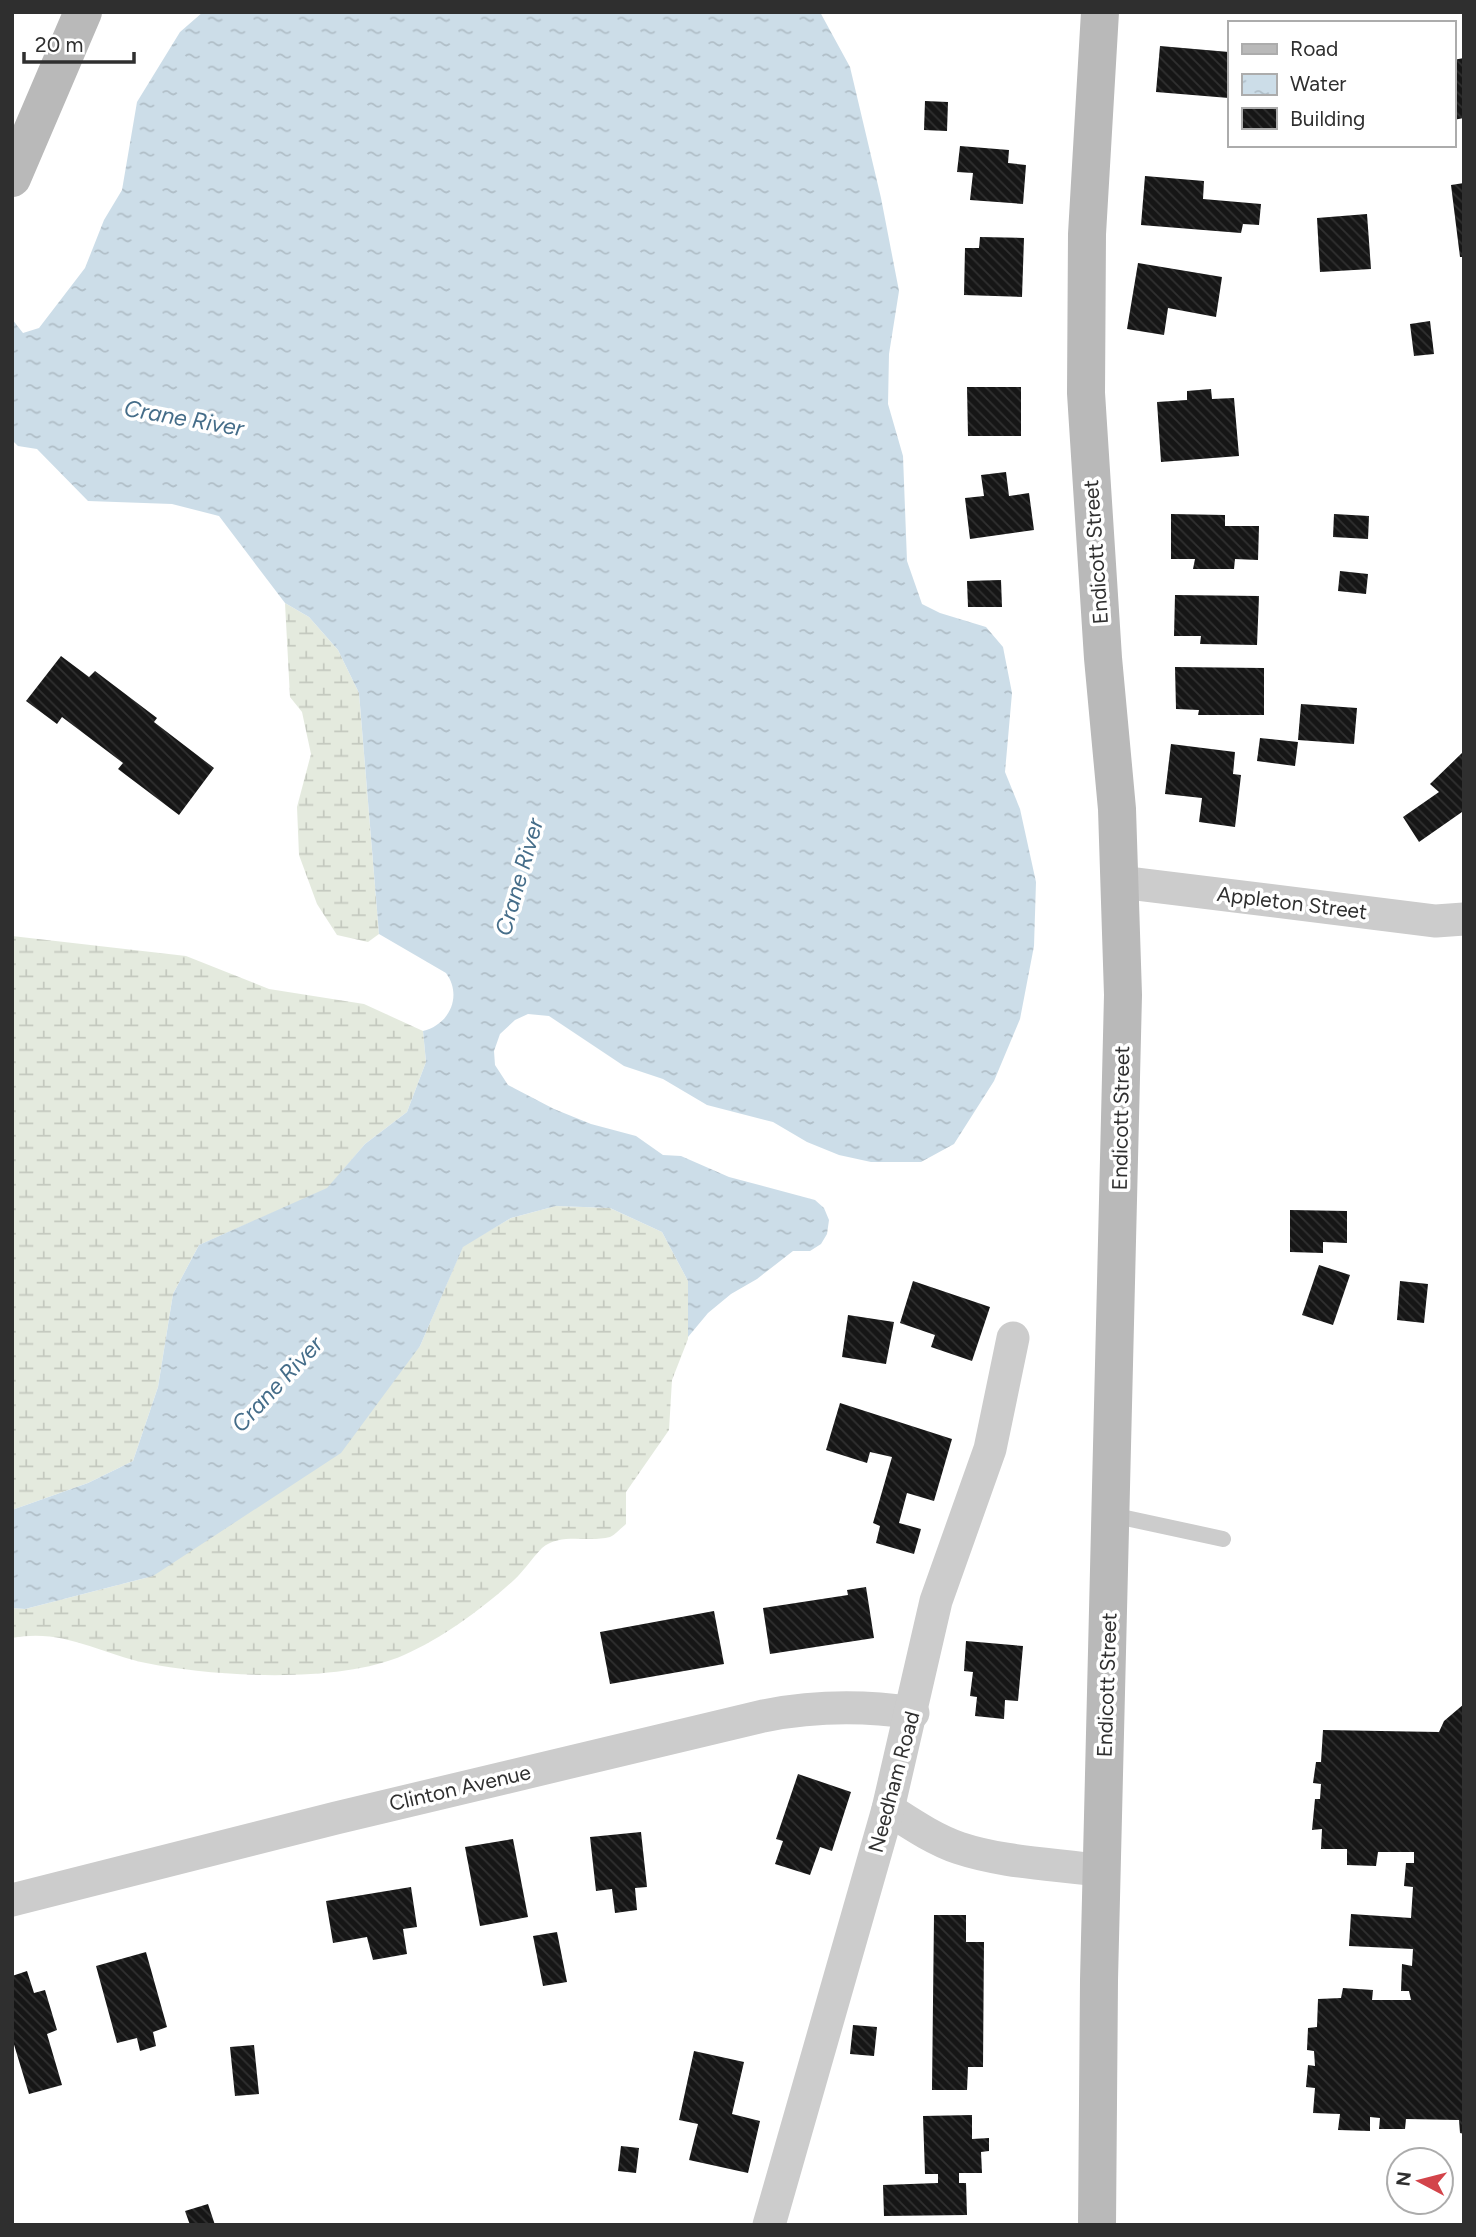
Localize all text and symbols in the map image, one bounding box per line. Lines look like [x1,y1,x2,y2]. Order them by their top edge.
scale bar [24,21,135,65]
legend [1228,21,1455,147]
text: 20 m [35,32,83,57]
text: Road [1290,36,1338,61]
text: Water [1290,71,1346,96]
text: Building [1290,106,1365,131]
water label: Crane River [122,394,247,442]
street label: Endicott Street [1078,479,1113,625]
water label: Crane River [489,814,549,939]
street label: Appleton Street [1216,881,1369,924]
street label: Endicott Street [1107,1045,1134,1191]
water label: Crane River [226,1329,329,1438]
street label: Endicott Street [1091,1612,1122,1758]
street label: Needham Road [863,1708,924,1855]
street label: Clinton Avenue [387,1759,533,1816]
north arrow [1385,2146,1455,2216]
text: N [1391,2170,1416,2188]

